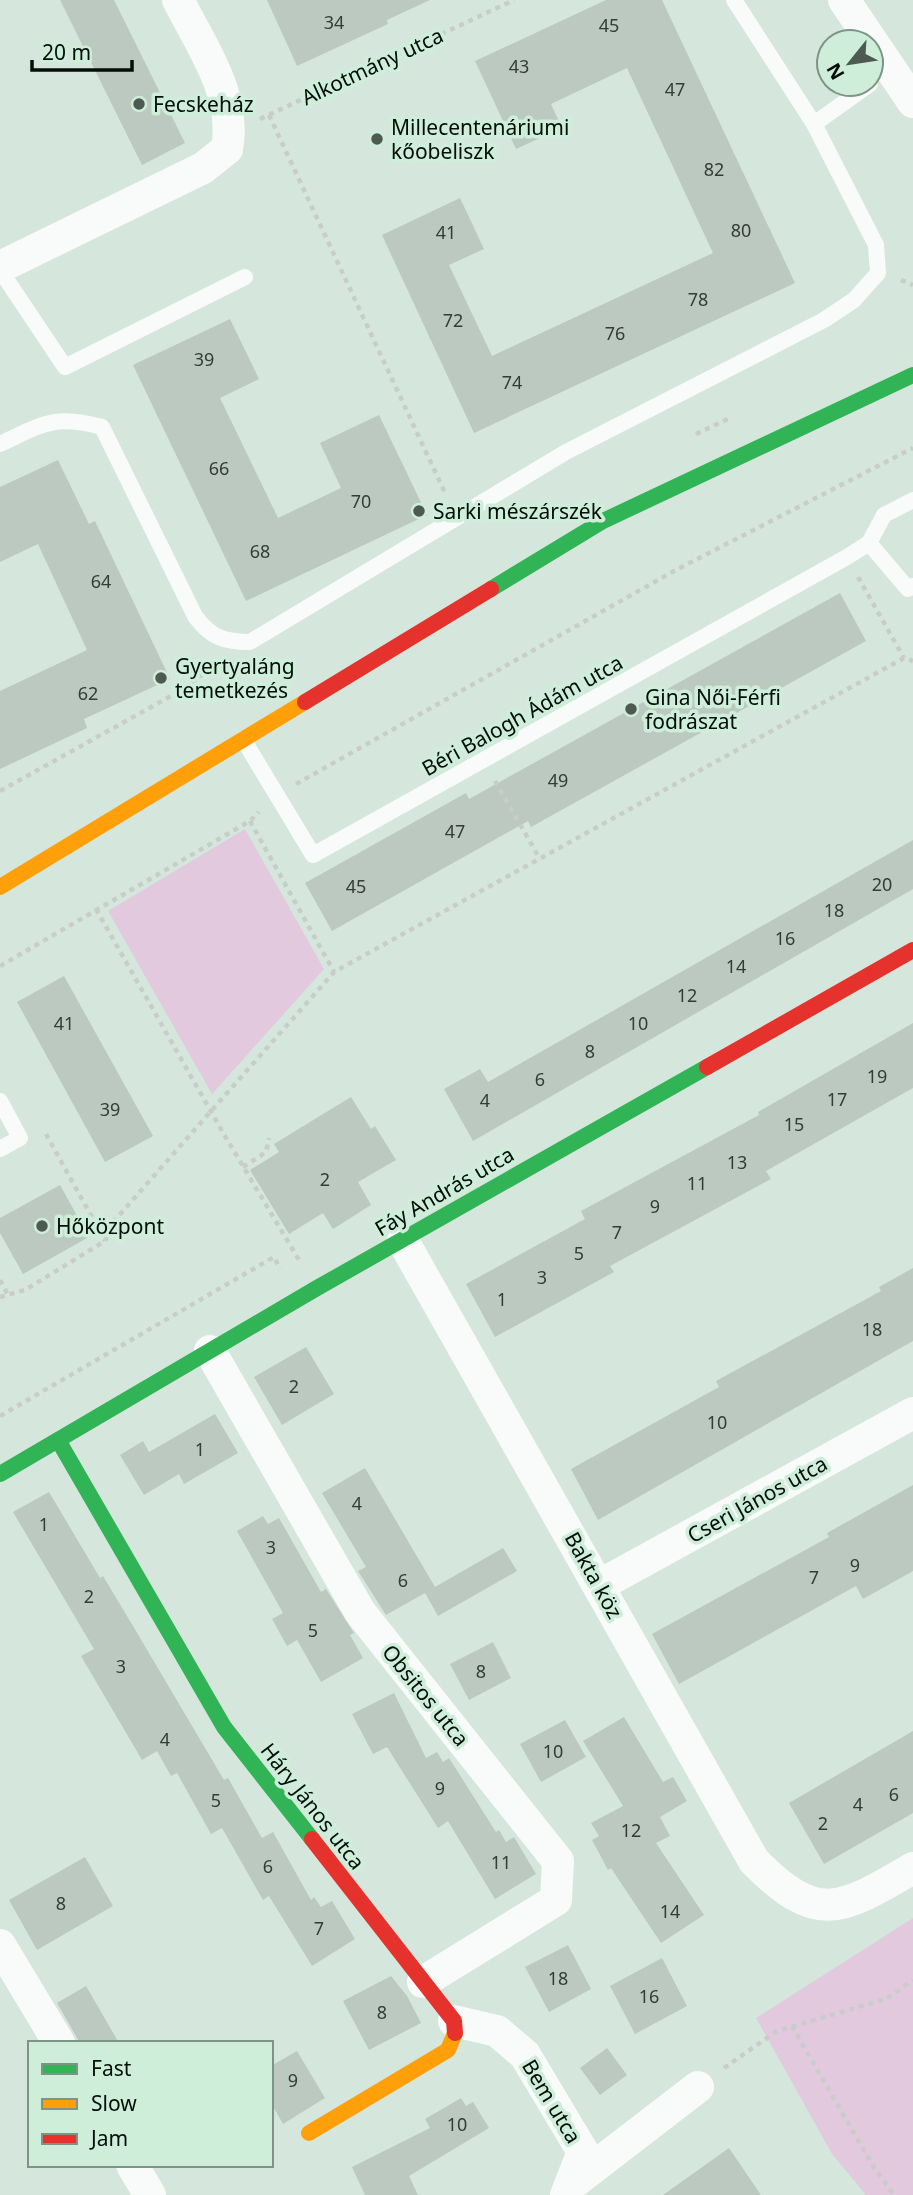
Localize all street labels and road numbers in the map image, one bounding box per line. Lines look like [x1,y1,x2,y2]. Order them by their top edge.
street label: Alkotmány utca [297,21,447,111]
street label: Béri Balogh Ádám utca [417,648,627,782]
street label: Fáy András utca [369,1140,519,1242]
street label: Cseri János utca [682,1449,832,1549]
street label: Bakta köz [559,1527,629,1623]
street label: Obsitos utca [376,1638,476,1752]
street label: Háry János utca [255,1737,371,1875]
street label: Bem utca [516,2054,588,2148]

